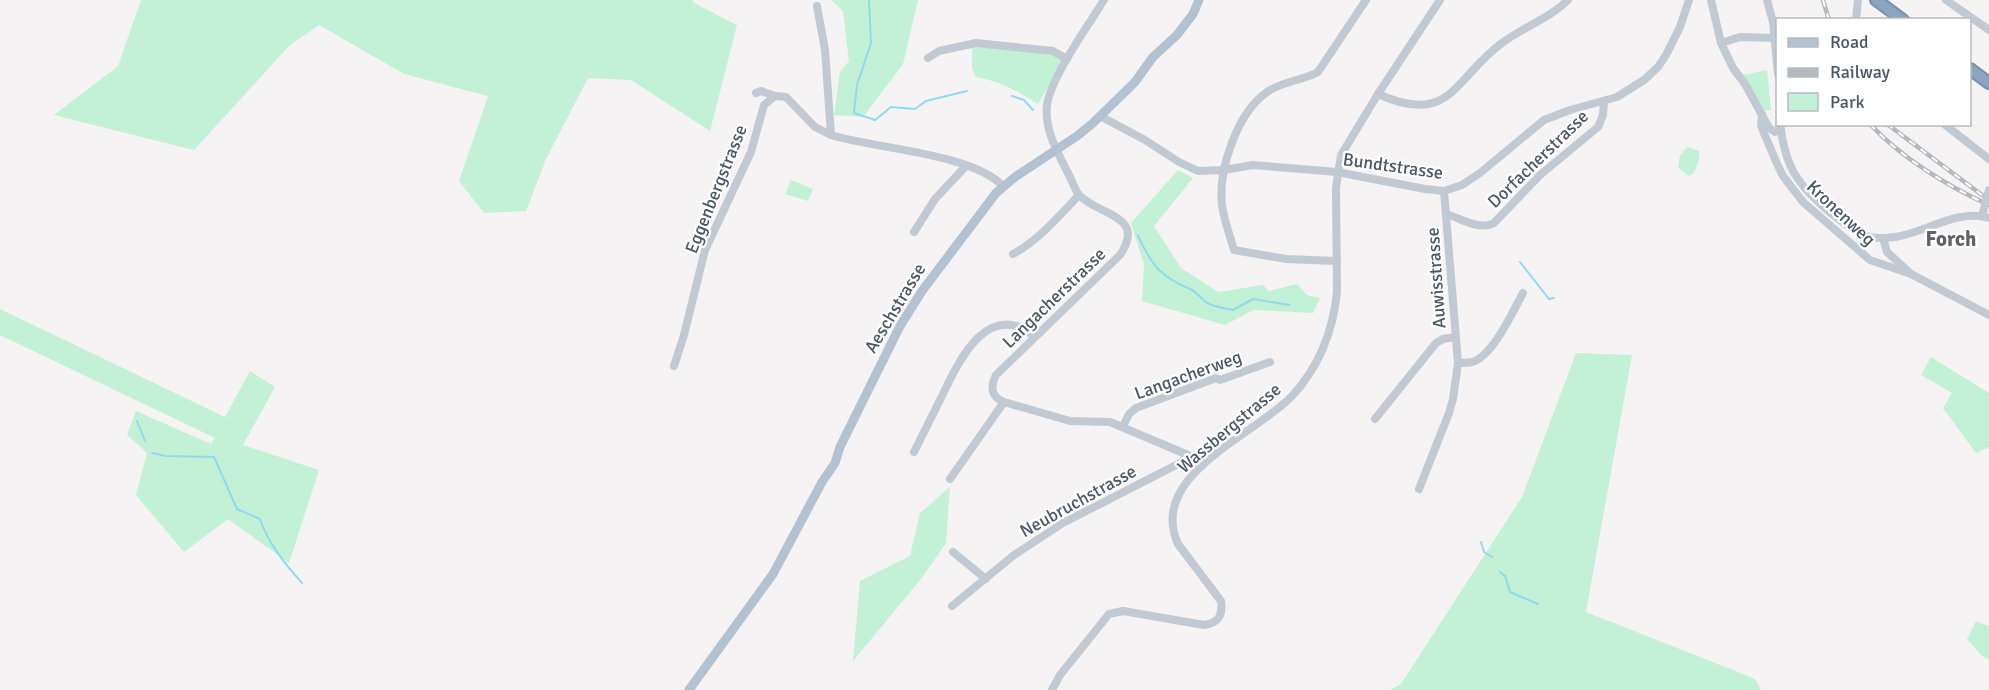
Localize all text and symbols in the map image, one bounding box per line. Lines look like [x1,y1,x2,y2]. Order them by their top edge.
legend [1776,18,1971,126]
text: Road [1830,31,1869,53]
text: Railway [1830,61,1891,83]
text: Park [1830,91,1865,113]
street label: Dorfacherstrasse [1483,105,1593,213]
street label: Eggenbergstrasse [680,121,752,257]
street label: Bundtstrasse [1341,148,1445,184]
street label: Kronenweg [1802,176,1880,250]
district label: Forch [1926,226,1976,252]
street label: Auwisstrasse [1421,227,1451,329]
street label: Langacherstrasse [998,243,1110,353]
street label: Aeschstrasse [860,259,930,357]
street label: Langacherweg [1131,345,1245,405]
street label: Wassbergstrasse [1173,378,1285,478]
street label: Neubruchstrasse [1016,460,1140,542]

